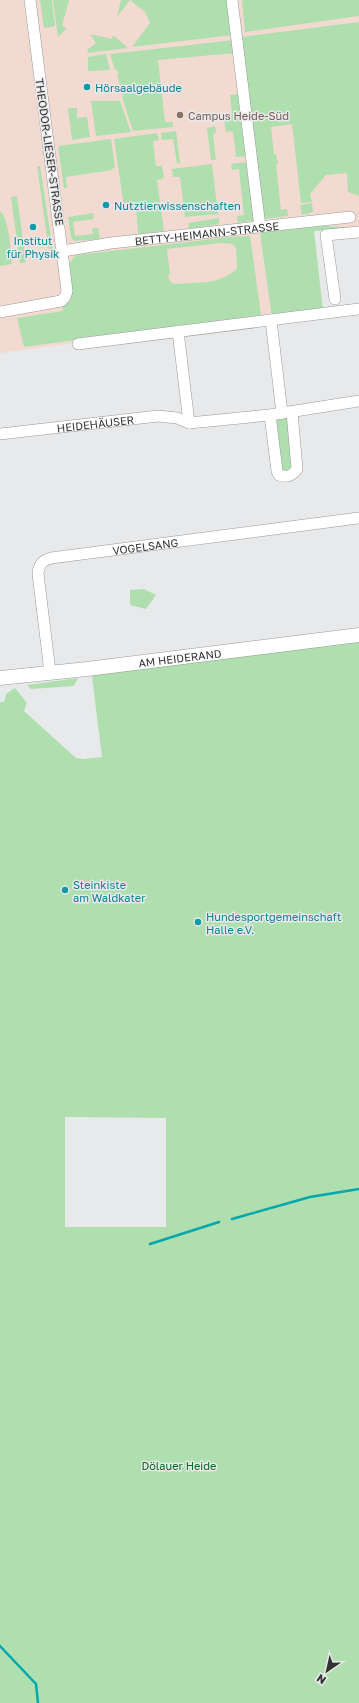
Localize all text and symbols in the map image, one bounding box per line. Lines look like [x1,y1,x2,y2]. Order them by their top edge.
street label: THEODOR-LIESER-STRASSE [33,78,67,227]
place label: Hörsaalgebäude [95,81,182,94]
marker: Hörsaalgebäude [82,82,92,92]
place label: Campus Heide-Süd [188,109,289,122]
marker: Campus Heide-Süd [175,110,185,120]
place label: Nutztierwissenschaften [114,199,241,212]
marker: Nutztierwissenschaften [101,200,111,210]
street label: BETTY-HEIMANN-STRASSE [134,218,280,247]
marker: Institut für Physik [28,222,38,232]
place label: Institut für Physik [7,234,59,260]
street label: HEIDEHÄUSER [56,412,135,434]
street label: VOGELSANG [111,535,179,556]
street label: AM HEIDERAND [138,646,222,669]
place label: Steinkiste am Waldkater [73,878,146,904]
marker: Steinkiste am Waldkater [60,885,70,895]
place label: Hundesportgemeinschaft Halle e.V. [206,910,341,936]
marker: Hundesportgemeinschaft Halle e.V. [193,917,203,927]
park label: Dölauer Heide [142,1459,216,1472]
north arrow [307,1651,347,1691]
text: N [314,1672,328,1687]

